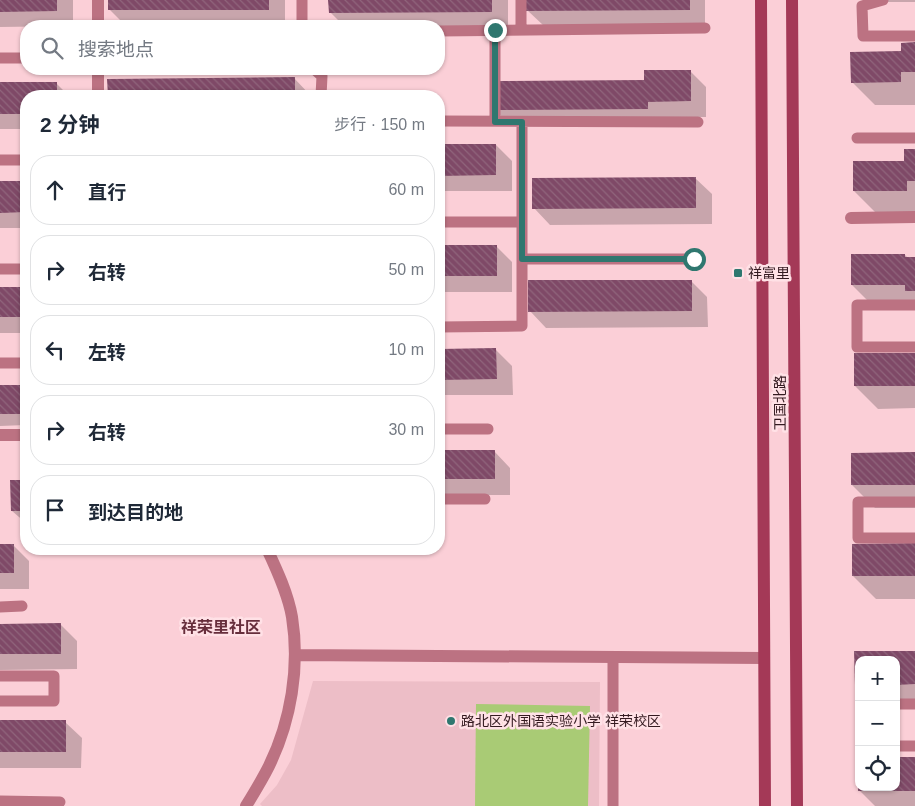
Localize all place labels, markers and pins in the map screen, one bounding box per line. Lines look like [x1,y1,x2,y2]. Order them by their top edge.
place label: 祥富里 [748,265,790,281]
marker: 祥富里 [732,267,744,279]
place label: 路北区外国语实验小学 祥荣校区 [461,713,661,729]
marker: 路北区外国语实验小学 祥荣校区 [445,715,457,727]

